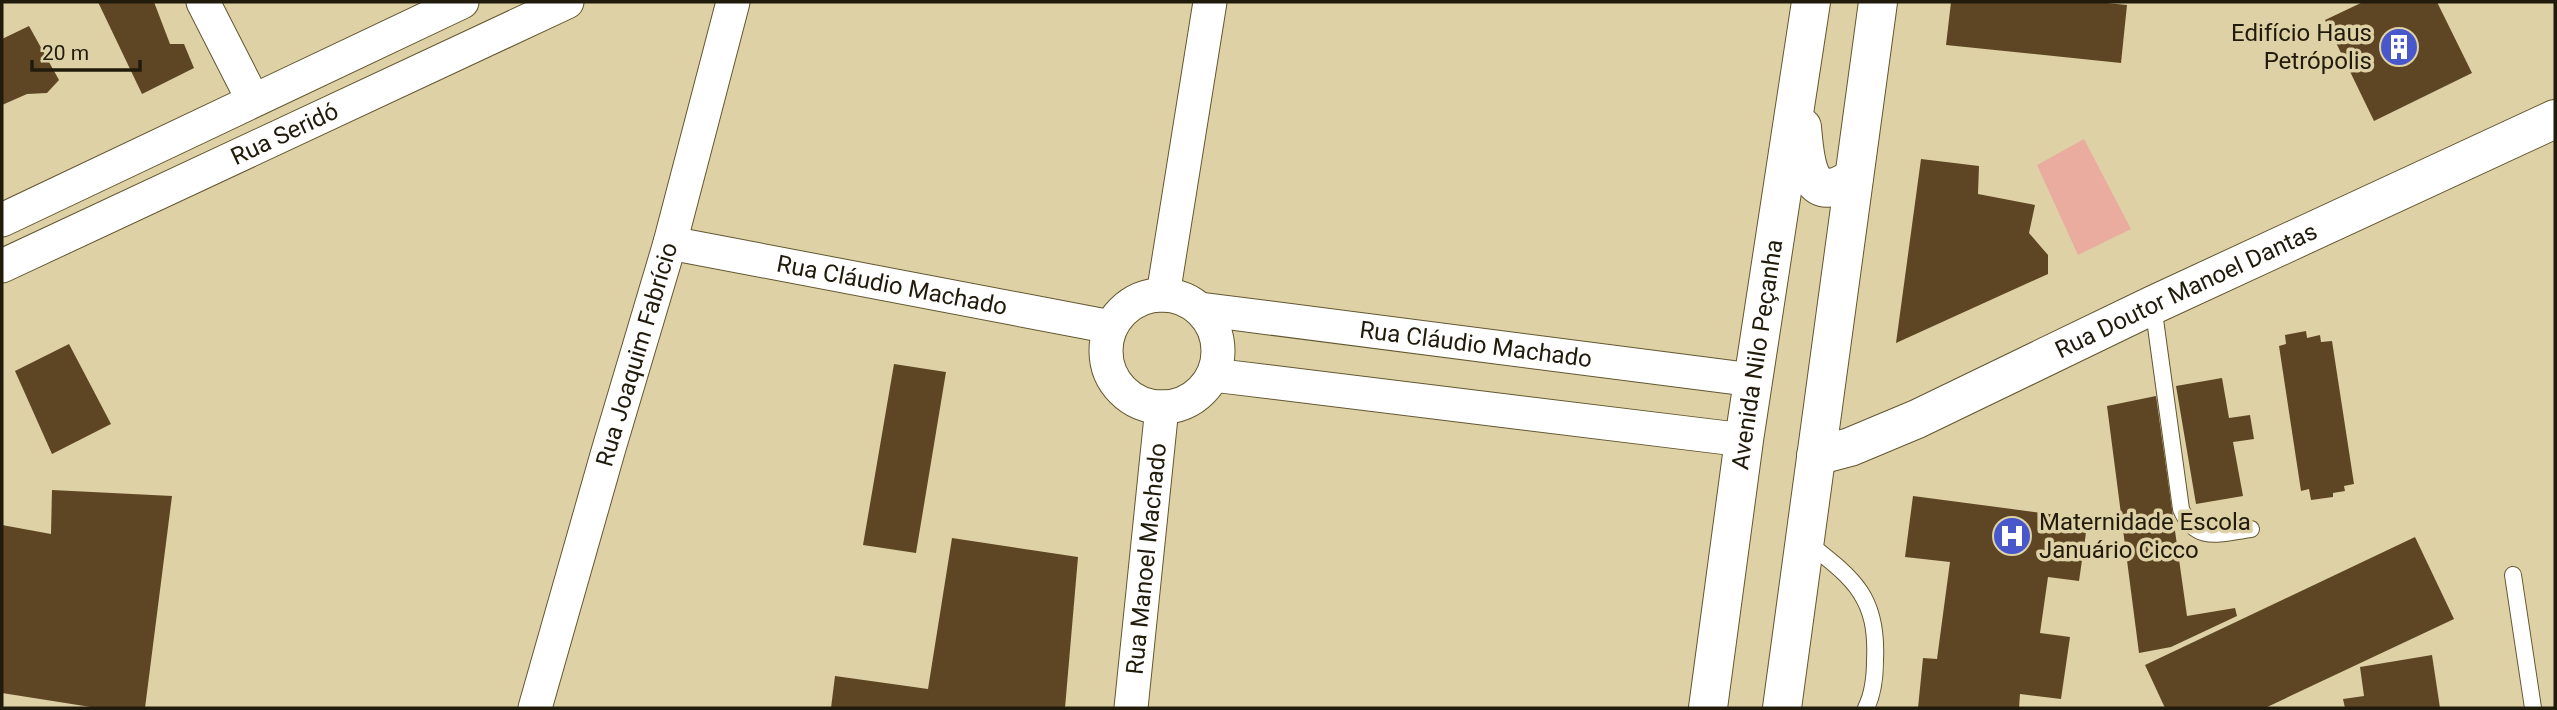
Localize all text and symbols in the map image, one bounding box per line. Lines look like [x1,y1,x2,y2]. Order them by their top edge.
place label: Edifício Haus Petrópolis [2231,19,2372,75]
building icon: Edifício Haus Petrópolis [2378,26,2420,68]
scale bar [32,28,140,72]
text: 20 m [42,41,89,65]
street label: Rua Seridó [227,97,343,171]
street label: Rua Doutor Manoel Dantas [2051,217,2321,364]
street label: Avenida Nilo Peçanha [1726,237,1788,471]
street label: Rua Joaquim Fabrício [590,239,683,470]
street label: Rua Cláudio Machado [774,250,1010,321]
street label: Rua Cláudio Machado [1358,316,1594,373]
street label: Rua Manoel Machado [1121,442,1172,676]
place label: Maternidade Escola Januário Cicco [2039,508,2251,564]
hospital icon: Maternidade Escola Januário Cicco [1991,515,2033,557]

